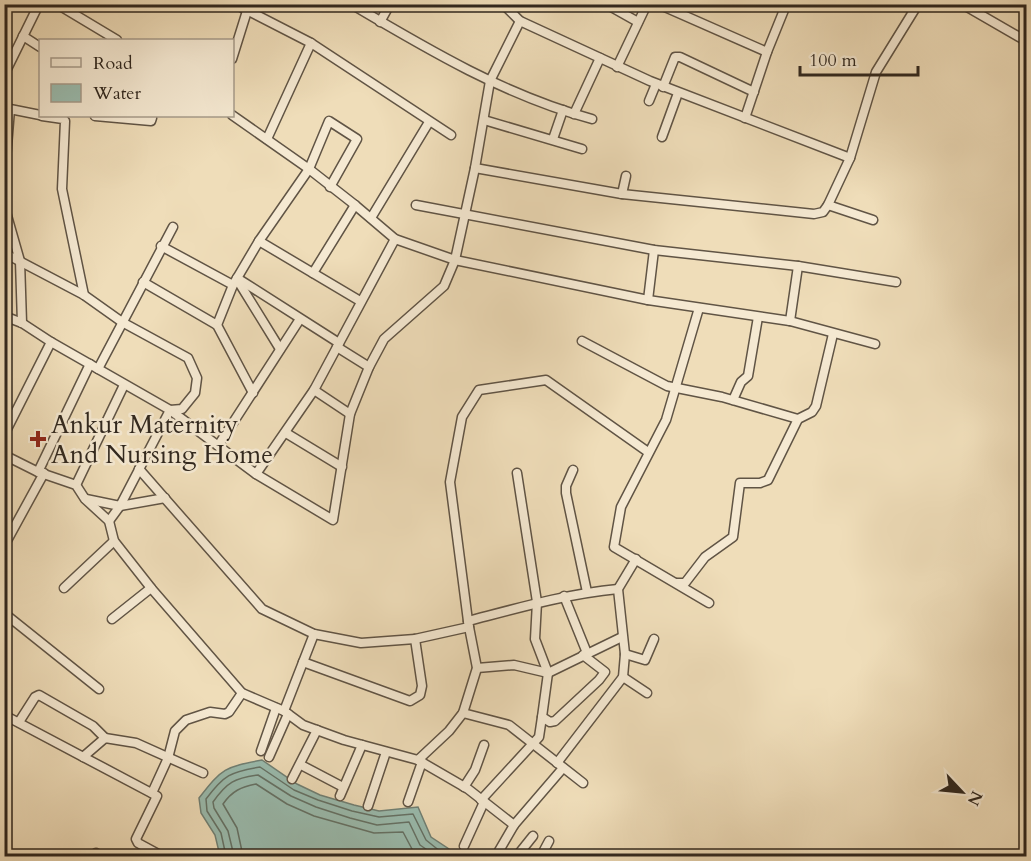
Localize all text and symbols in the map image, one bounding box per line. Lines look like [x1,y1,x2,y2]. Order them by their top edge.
legend [39,39,234,117]
scale bar [800,39,918,77]
text: 100 m [809,48,857,73]
text: Road [93,51,133,76]
text: Water [92,81,142,106]
place label: Ankur Maternity And Nursing Home [51,407,273,472]
marker: Ankur Maternity And Nursing Home [29,430,47,448]
north arrow [932,762,992,822]
text: N [962,787,988,809]

